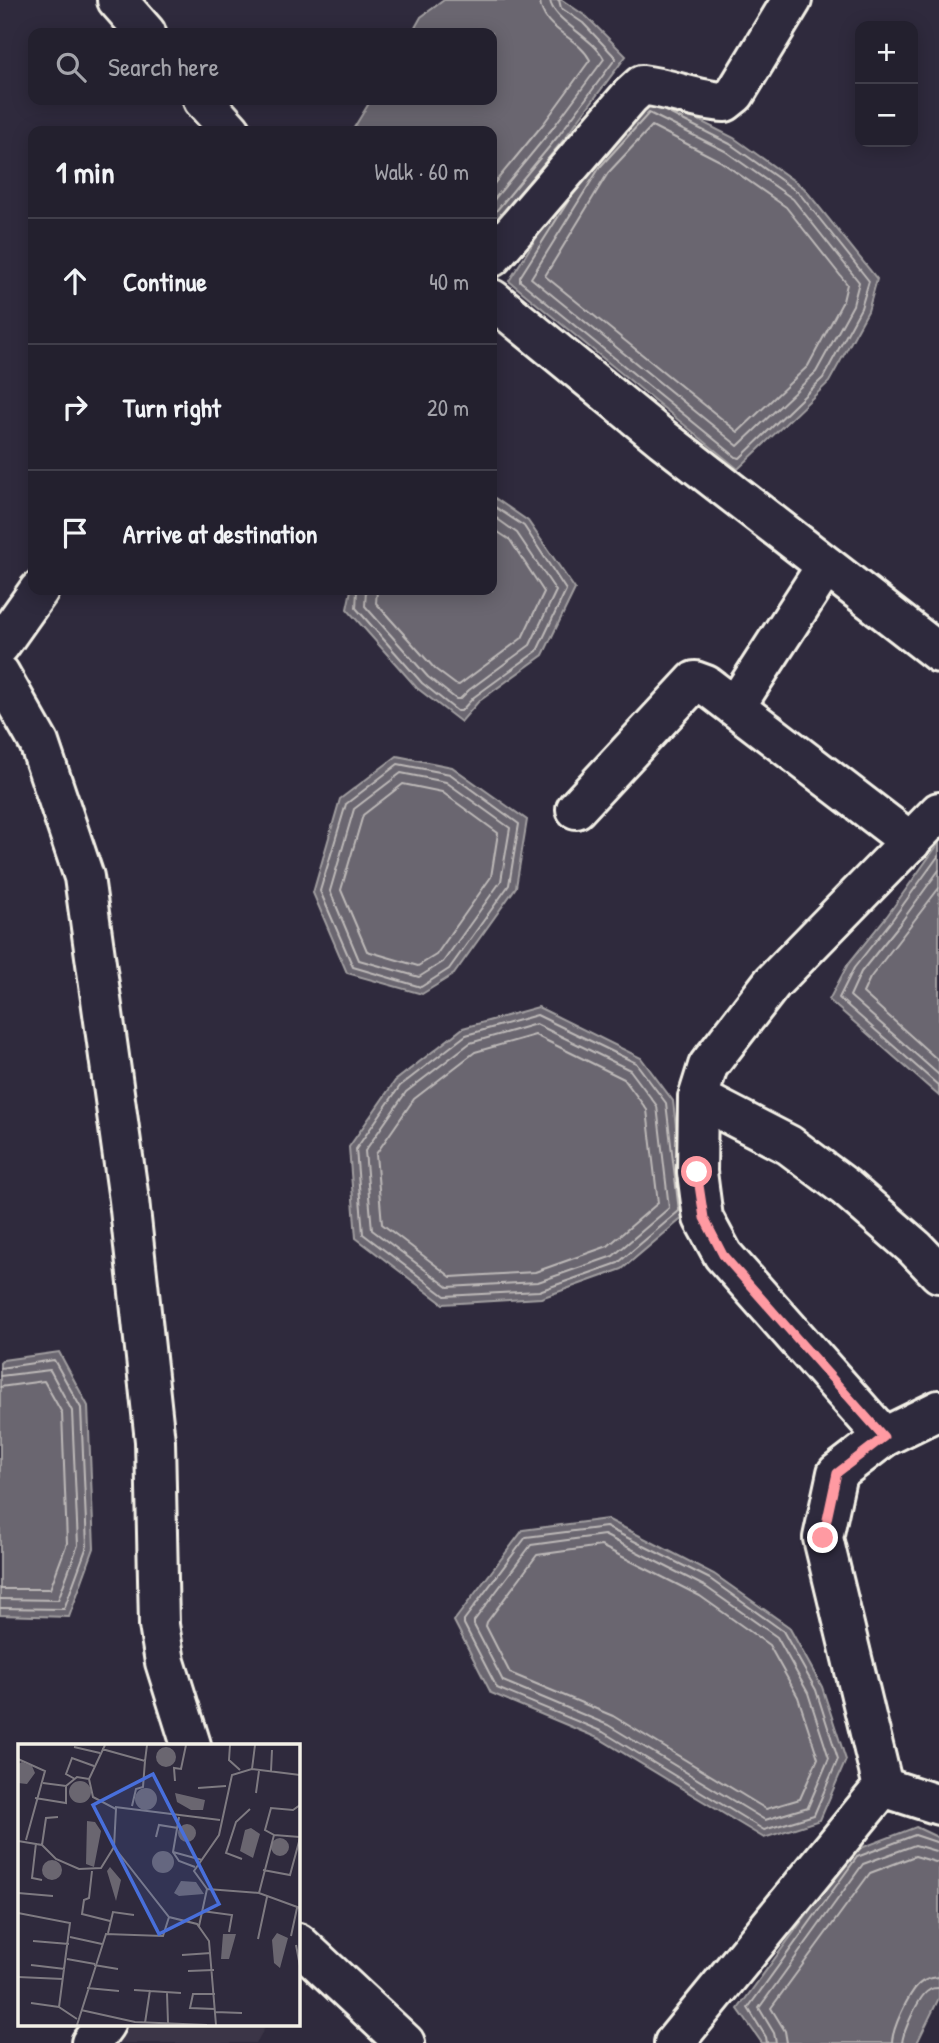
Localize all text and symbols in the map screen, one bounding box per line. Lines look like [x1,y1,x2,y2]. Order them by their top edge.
map controls [855,21,918,147]
button: + [855,21,918,84]
search box [28,28,497,105]
icon: search [52,48,90,86]
text: Search here [108,49,219,84]
button: − [855,84,918,147]
text: 1 min [56,152,114,192]
text: Walk · 60 m [375,156,469,187]
icon: ahead [56,262,94,300]
text: Continue [123,264,207,299]
text: 40 m [429,266,469,297]
icon: right [56,388,94,426]
text: Turn right [123,390,221,425]
text: 20 m [427,392,469,423]
icon: arrive [56,514,94,552]
text: Arrive at destination [123,516,318,551]
route start [681,1156,712,1187]
route end [807,1522,838,1553]
inset map [18,1744,299,2025]

